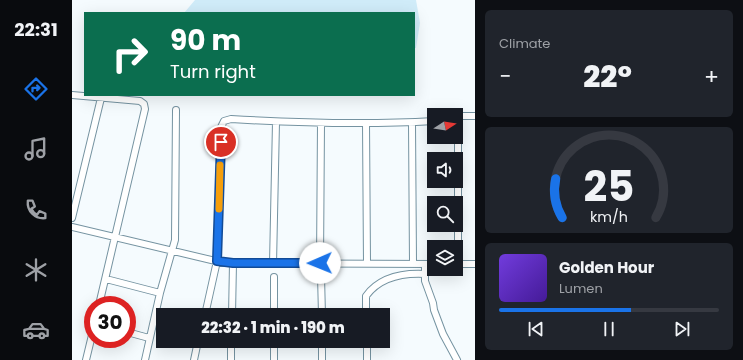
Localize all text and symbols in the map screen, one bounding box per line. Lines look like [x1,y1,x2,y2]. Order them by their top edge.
text: 22:31 [14,17,58,42]
text: 90 m [170,21,241,60]
icon: right [104,28,156,80]
text: Climate [499,34,550,53]
text: 22° [583,55,632,98]
text: Turn right [170,59,256,84]
text: − [499,61,511,92]
text: + [704,61,719,92]
icon: directions [22,75,50,103]
north arrow [427,108,463,144]
map controls [427,108,463,276]
pin [204,125,238,159]
icon: arrive [210,131,232,153]
icon: music [22,135,50,163]
button: sound [427,152,463,188]
text: 25 [584,157,634,216]
icon: phone [22,196,50,224]
button: search [427,196,463,232]
text: km/h [590,207,628,227]
button: layers [427,240,463,276]
position arrow [299,242,341,284]
icon: climate [22,256,50,284]
text: Golden Hour [559,257,654,278]
text: Lumen [559,279,603,298]
speed limit sign: 30 [84,296,136,348]
icon: car [22,316,50,344]
text: 22:32 · 1 min · 190 m [201,317,345,338]
icon: previous [525,318,547,340]
icon: pause [598,318,620,340]
icon: next [671,318,693,340]

